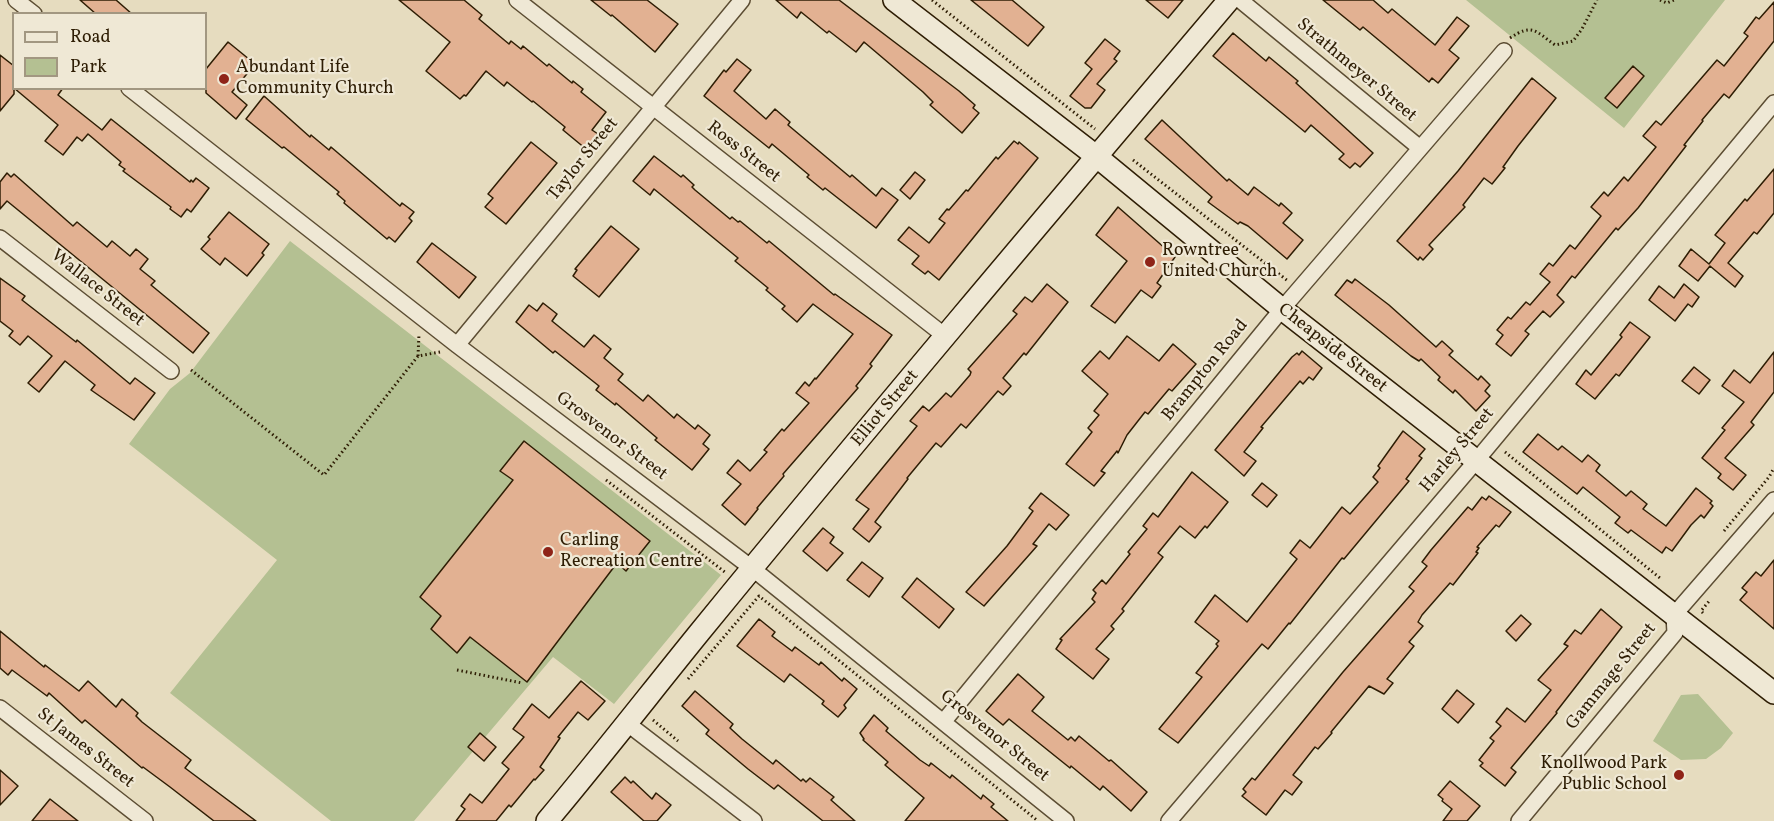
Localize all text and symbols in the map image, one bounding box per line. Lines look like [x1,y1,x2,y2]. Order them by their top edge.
legend [12,12,207,90]
street label: Strathmeyer Street [1292,14,1420,128]
text: Road [70,25,111,50]
text: Park [70,55,107,80]
place label: Abundant Life Community Church [236,58,394,100]
marker: Abundant Life Community Church [217,72,231,86]
street label: Taylor Street [544,114,624,206]
street label: Ross Street [702,117,784,189]
place label: Rowntree United Church [1162,241,1277,284]
street label: Wallace Street [46,246,148,332]
marker: Rowntree United Church [1143,255,1157,269]
street label: Cheapside Street [1273,300,1391,398]
street label: Brampton Road [1158,316,1254,426]
street label: Elliot Street [848,366,924,452]
street label: Grosvenor Street [551,388,671,486]
street label: Harley Street [1416,404,1500,498]
place label: Carling Recreation Centre [560,531,702,574]
marker: Carling Recreation Centre [541,545,555,559]
street label: Gammage Street [1562,619,1662,735]
street label: Grosvenor Street [935,686,1053,788]
street label: St James Street [32,704,138,794]
place label: Knollwood Park Public School [1540,754,1667,796]
marker: Knollwood Park Public School [1672,768,1686,782]

